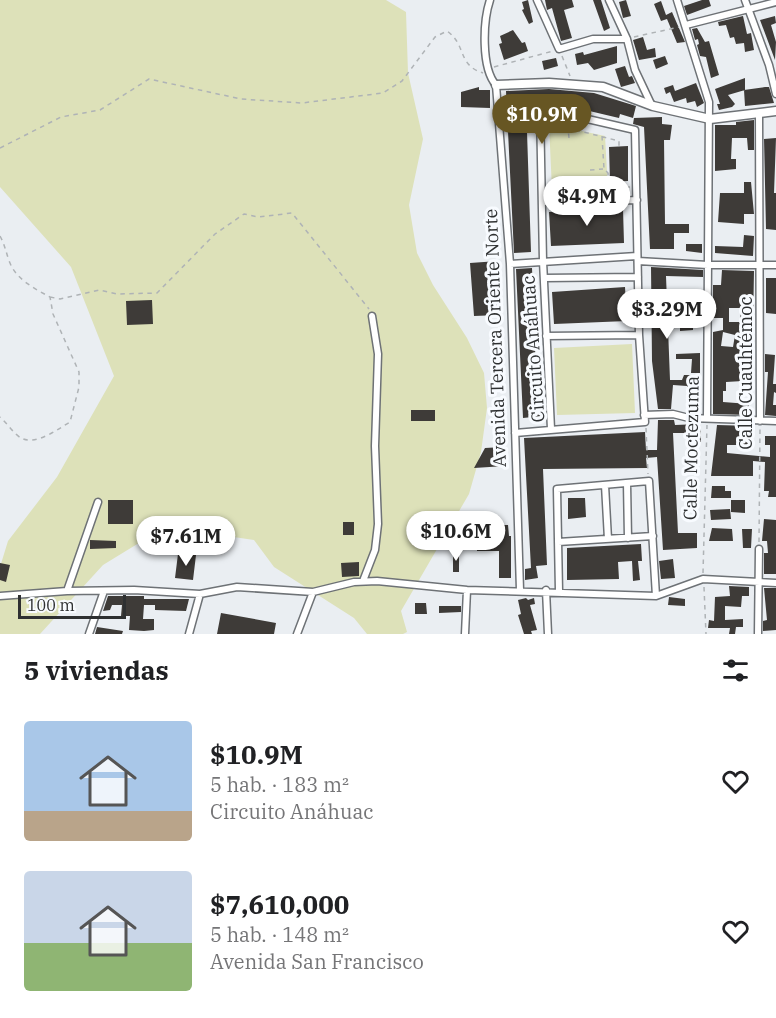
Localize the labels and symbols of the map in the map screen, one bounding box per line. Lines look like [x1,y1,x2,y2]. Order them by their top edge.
pin: $10.9M [493,94,591,145]
pin: $4.9M [545,176,629,227]
street label: Avenida Tercera Oriente Norte [479,208,511,468]
street label: Circuito Anáhuac [516,275,550,423]
pin: $3.29M [618,289,716,340]
street label: Calle Cuauhtémoc [734,296,757,450]
street label: Calle Moctezuma [678,375,704,520]
pin: $10.6M [407,511,505,562]
pin: $7.61M [137,516,235,567]
scale bar [18,592,126,620]

